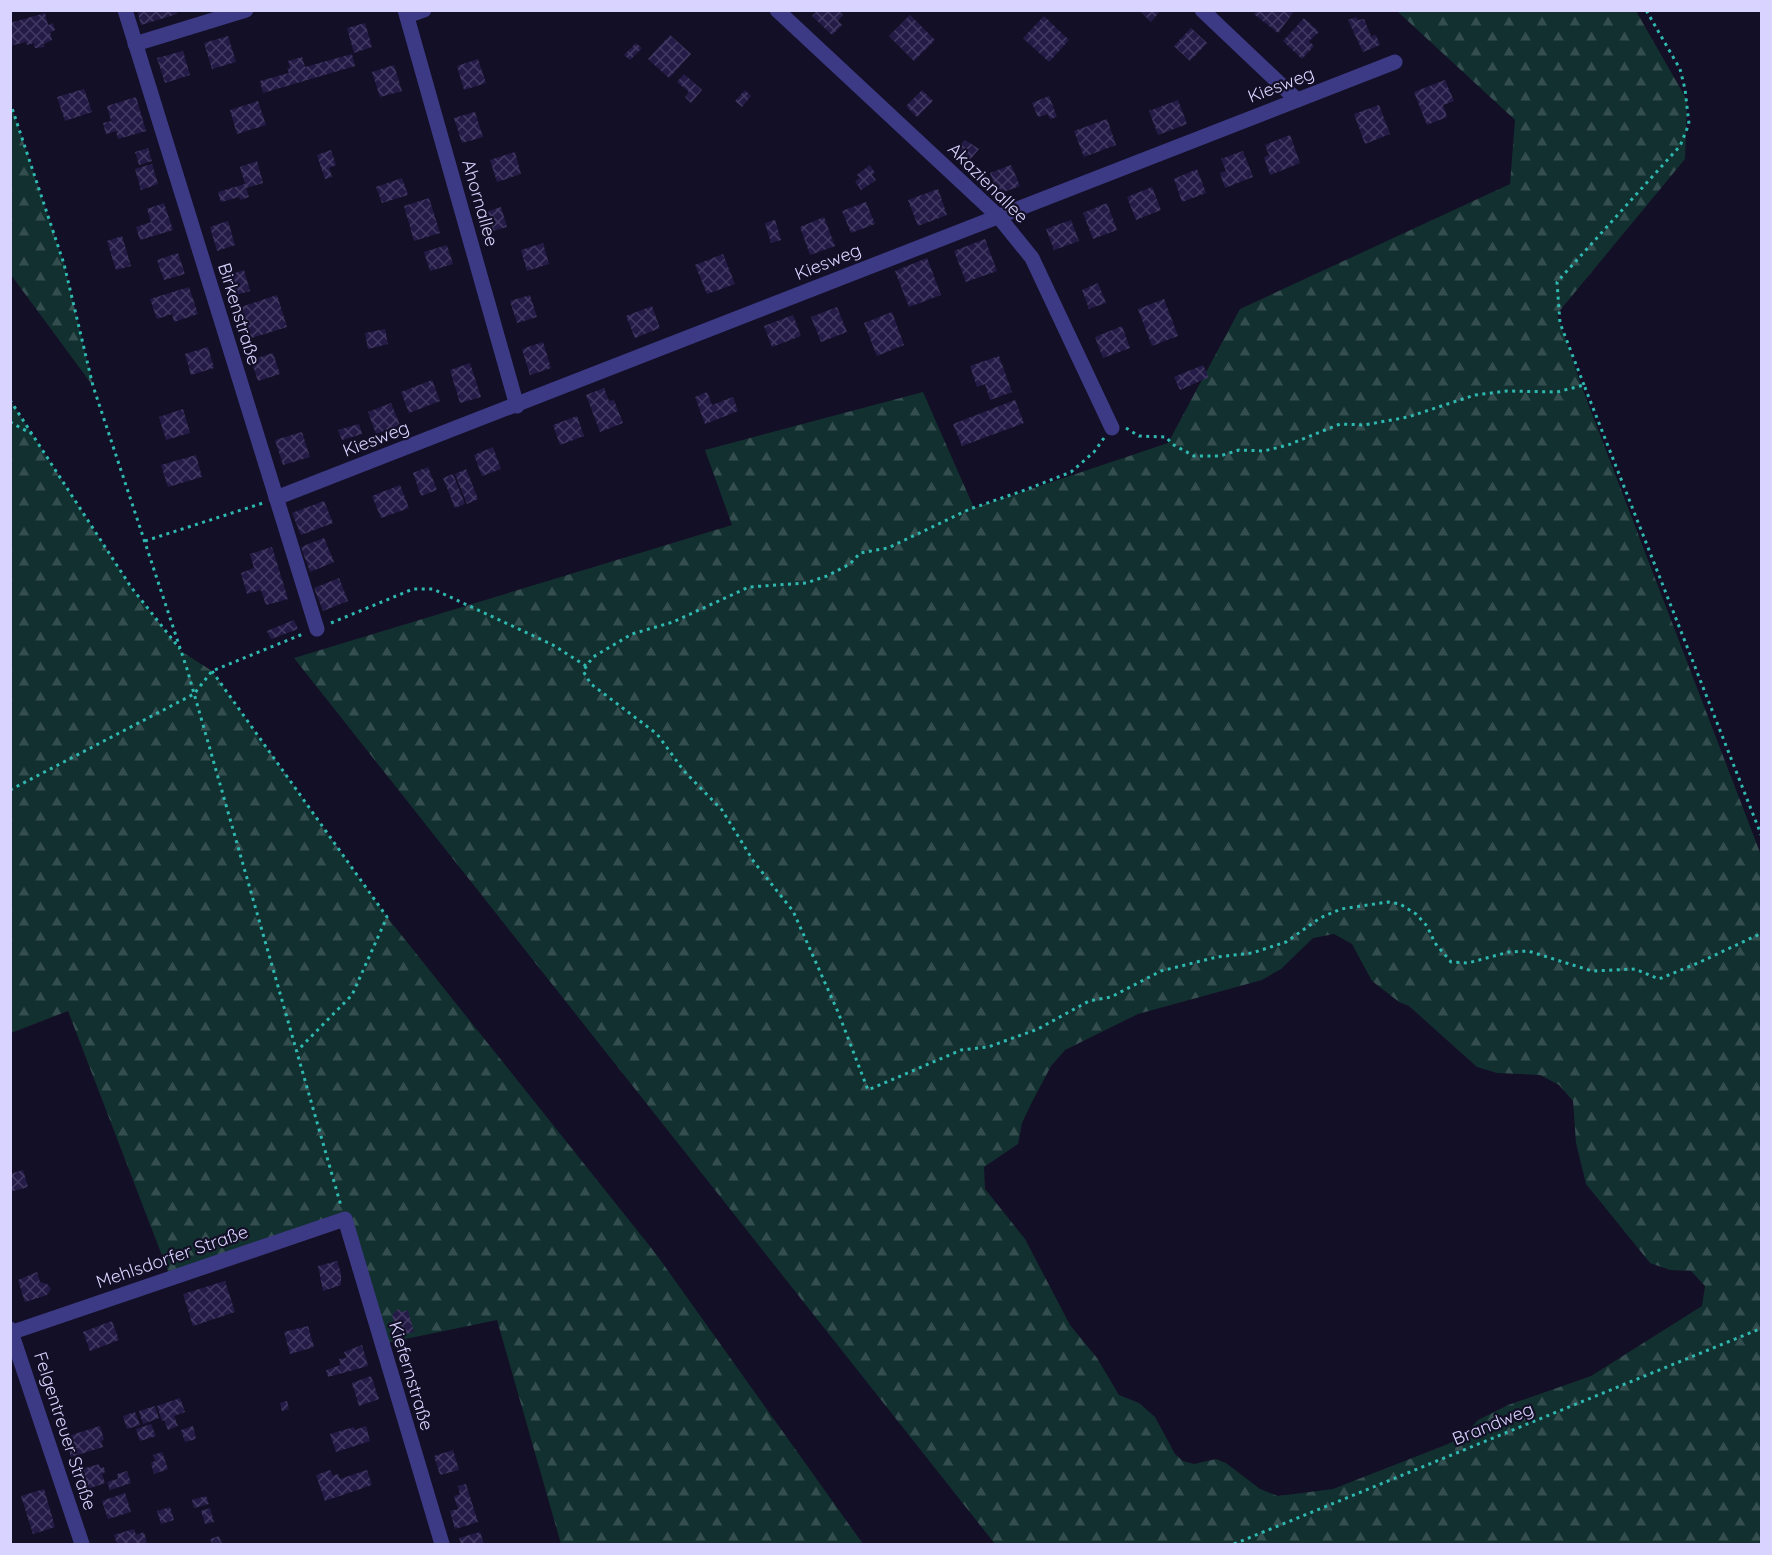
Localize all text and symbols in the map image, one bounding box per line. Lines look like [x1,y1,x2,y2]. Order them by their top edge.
street label: Kiesweg [1244,61,1317,108]
street label: Akazienallee [943,138,1033,228]
street label: Ahornallee [457,157,504,249]
street label: Kiesweg [791,238,864,285]
street label: Birkenstraße [213,260,266,368]
street label: Kiesweg [339,415,412,462]
street label: Mehlsdorfer Straße [93,1220,251,1293]
street label: Kiefernstraße [384,1319,439,1433]
street label: Felgentreuer Straße [29,1349,102,1513]
street label: Brandweg [1449,1397,1537,1450]

